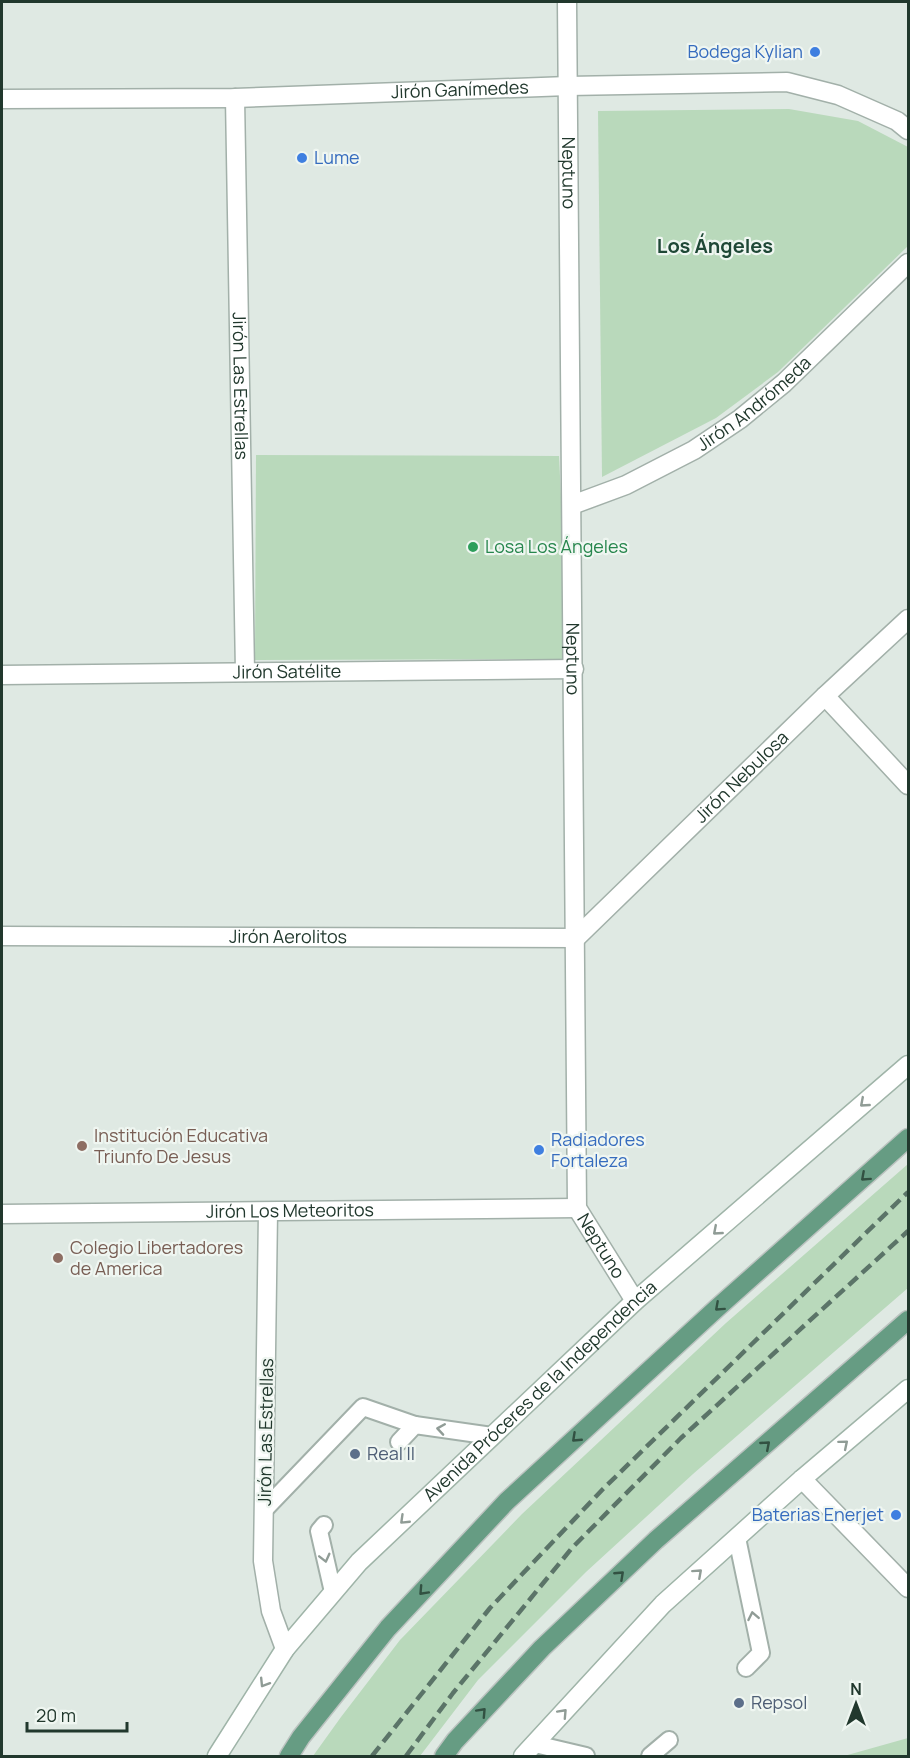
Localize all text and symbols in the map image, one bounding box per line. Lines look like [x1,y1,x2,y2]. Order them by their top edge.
place label: Bodega Kylian [687,39,803,63]
marker: Bodega Kylian [808,45,822,59]
street label: Jirón Ganímedes [391,74,529,103]
street label: Neptuno [557,137,582,209]
place label: Lume [314,145,360,169]
marker: Lume [295,151,309,165]
district label: Los Ángeles [657,232,773,259]
street label: Jirón Las Estrellas [228,312,254,460]
street label: Jirón Andrómeda [692,350,816,456]
place label: Losa Los Ángeles [485,534,628,558]
marker: Losa Los Ángeles [466,540,480,554]
street label: Neptuno [561,623,586,695]
street label: Jirón Satélite [233,658,341,684]
street label: Jirón Nebulosa [689,725,793,827]
street label: Jirón Aerolitos [229,924,347,948]
one-way arrow [860,1096,871,1107]
place label: Institución Educativa Triunfo De Jesus [94,1123,268,1168]
place label: Radiadores Fortaleza [551,1127,645,1172]
marker: Institución Educativa Triunfo De Jesus [75,1139,89,1153]
marker: Radiadores Fortaleza [532,1143,546,1157]
one-way arrow [861,1170,872,1181]
street label: Jirón Los Meteoritos [206,1197,374,1223]
street label: Neptuno [572,1209,631,1283]
one-way arrow [713,1223,724,1234]
place label: Colegio Libertadores de America [70,1235,243,1280]
marker: Colegio Libertadores de America [51,1251,65,1265]
street label: Avenida Próceres de la Independencia [418,1275,661,1506]
one-way arrow [716,1300,726,1311]
street label: Jirón Las Estrellas [252,1358,278,1506]
one-way arrow [437,1423,447,1436]
one-way arrow [572,1431,583,1442]
one-way arrow [837,1440,848,1451]
place label: Real II [367,1441,415,1465]
one-way arrow [759,1441,770,1452]
marker: Real II [348,1447,362,1461]
place label: Baterias Enerjet [752,1502,884,1526]
marker: Baterias Enerjet [889,1508,903,1522]
one-way arrow [400,1512,411,1523]
one-way arrow [317,1553,330,1563]
one-way arrow [691,1569,702,1580]
one-way arrow [613,1571,624,1582]
one-way arrow [419,1584,430,1595]
one-way arrow [747,1611,760,1621]
north arrow [826,1674,886,1734]
one-way arrow [259,1677,271,1687]
text: N [850,1678,862,1700]
place label: Repsol [751,1690,807,1714]
scale bar [27,1695,128,1733]
marker: Repsol [732,1696,746,1710]
text: 20 m [36,1703,76,1727]
one-way arrow [475,1709,486,1719]
one-way arrow [556,1710,567,1720]

